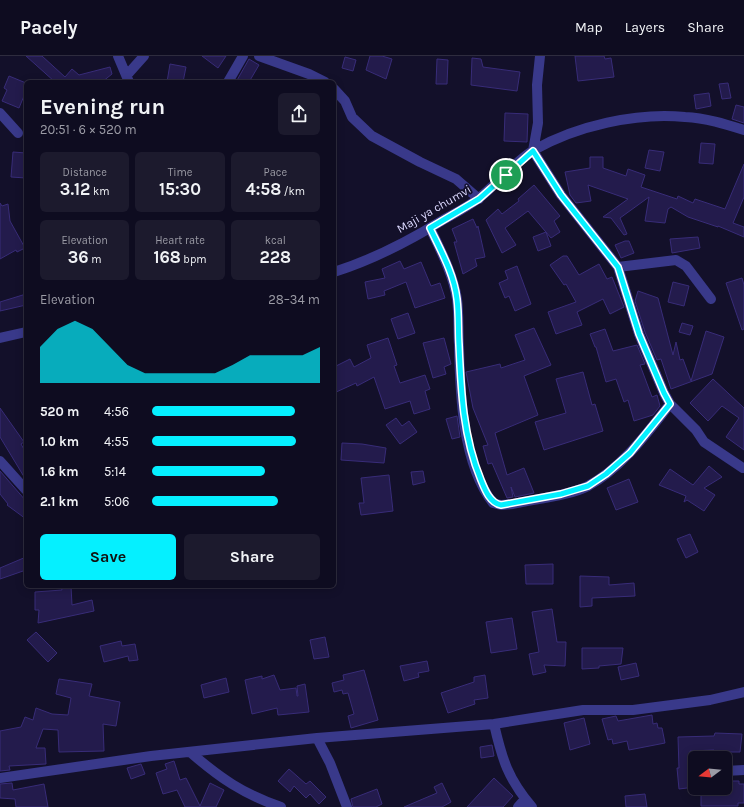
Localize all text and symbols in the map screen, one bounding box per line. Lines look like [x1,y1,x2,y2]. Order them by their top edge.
text: Pacely [20,17,78,39]
text: Map [575,19,603,36]
text: Layers [625,19,665,36]
text: Share [687,19,724,36]
button: share [278,93,320,135]
text: Evening run [40,94,165,120]
text: 20:51 · 6 × 520 m [40,122,137,137]
pin [489,158,523,192]
icon: arrive [495,164,517,186]
text: Distance [62,166,107,179]
text: Time [168,166,192,179]
text: Pace [264,166,287,179]
text: 3.12 [60,179,90,199]
text: 15:30 [159,179,201,199]
text: 4:58 [246,179,281,199]
street label: Maji ya chumvi [394,182,474,236]
text: km [90,185,110,198]
text: /km [281,185,305,198]
text: Elevation [61,234,108,247]
text: Heart rate [155,234,205,247]
text: kcal [265,234,286,247]
text: 36 [68,247,89,267]
text: 168 [153,247,181,267]
text: 228 [260,247,291,267]
text: m [89,253,102,266]
text: bpm [181,253,207,266]
text: Elevation [40,292,95,307]
text: 28–34 m [268,292,320,307]
text: 520 m [40,404,79,419]
text: 4:56 [104,404,129,419]
text: 1.0 km [40,434,79,449]
text: 4:55 [104,434,129,449]
text: 1.6 km [40,464,79,479]
text: 5:14 [104,464,126,479]
text: 2.1 km [40,494,79,509]
text: 5:06 [104,494,130,509]
button: Save [40,534,176,580]
button: Share [184,534,320,580]
north arrow [688,751,732,795]
map controls [688,751,732,795]

